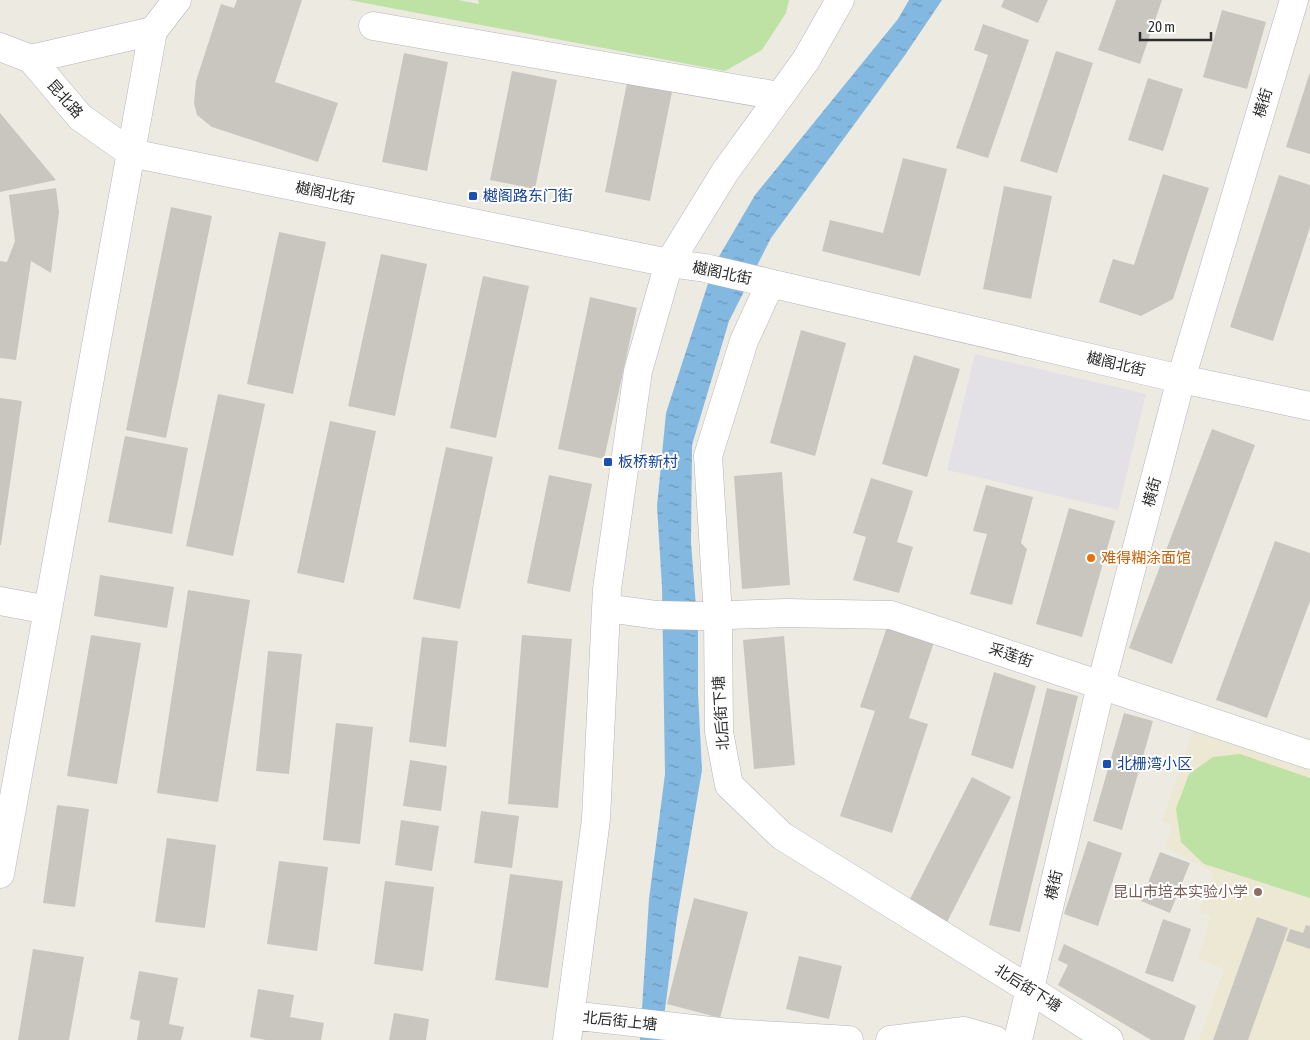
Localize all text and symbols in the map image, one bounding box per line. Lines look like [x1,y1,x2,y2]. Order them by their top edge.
scale bar [1140,10,1211,42]
text: 20 m [1148,18,1175,35]
street label: 昆北路 [44,76,87,121]
street label: 横街 [1250,86,1275,120]
street label: 樾阁北街 [294,178,356,207]
place label: 樾阁路东门街 [483,187,573,204]
marker: 樾阁路东门街 [467,190,479,202]
street label: 樾阁北街 [691,258,753,287]
street label: 樾阁北街 [1085,348,1147,379]
place label: 板桥新村 [618,453,678,470]
marker: 板桥新村 [602,456,614,468]
street label: 横街 [1139,475,1164,509]
place label: 难得糊涂面馆 [1101,549,1191,566]
marker: 难得糊涂面馆 [1085,552,1097,564]
street label: 采莲街 [987,639,1035,670]
street label: 北后街下塘 [709,675,732,751]
place label: 北栅湾小区 [1117,755,1192,772]
marker: 北栅湾小区 [1101,758,1113,770]
street label: 横街 [1042,868,1065,901]
place label: 昆山市培本实验小学 [1113,883,1248,900]
marker: 昆山市培本实验小学 [1252,886,1264,898]
street label: 北后街下塘 [992,960,1065,1015]
street label: 北后街上塘 [582,1008,658,1033]

